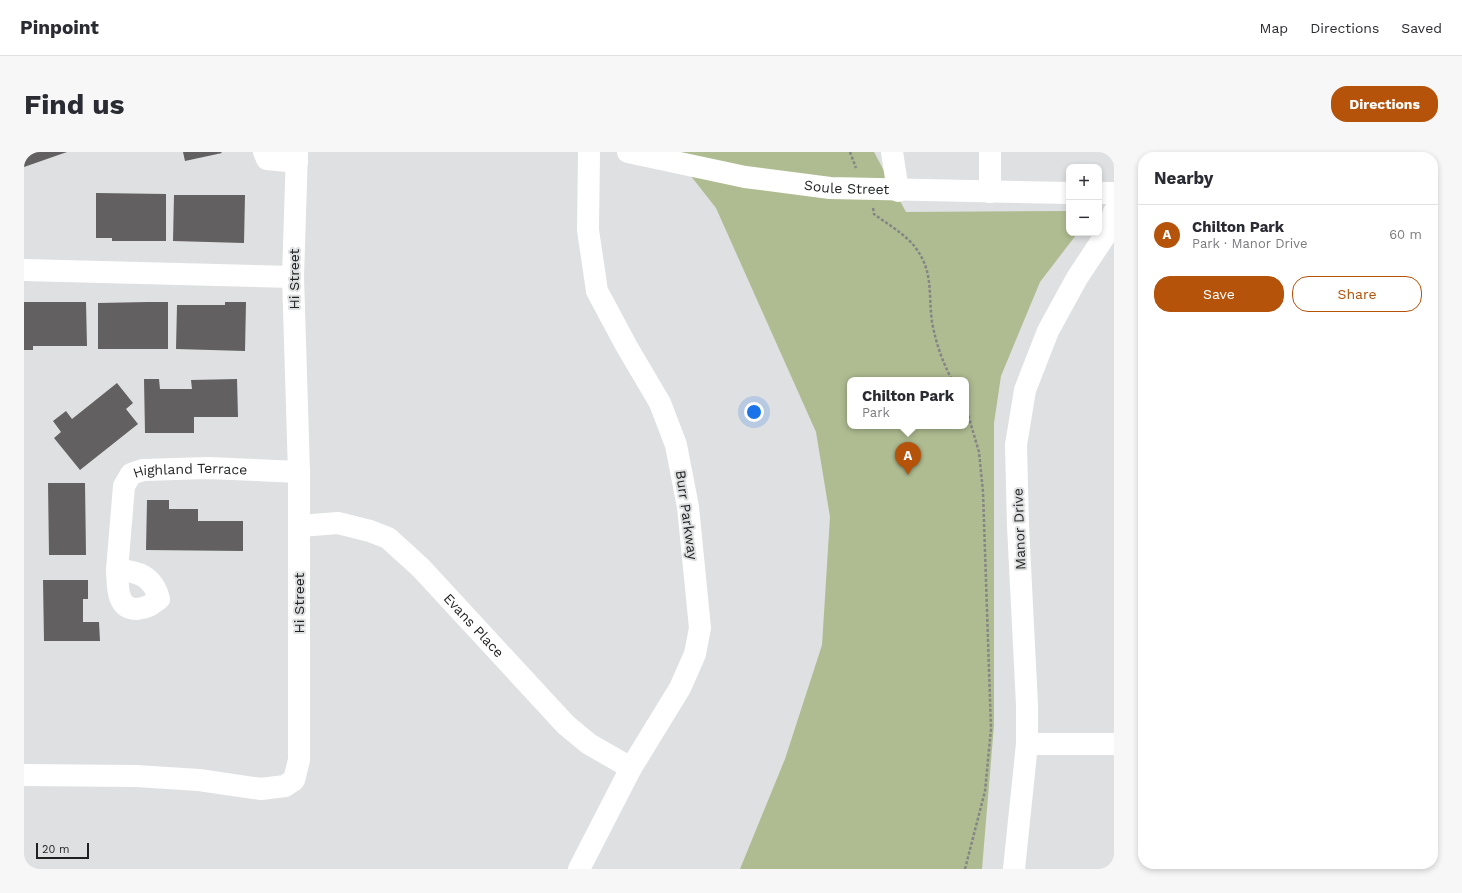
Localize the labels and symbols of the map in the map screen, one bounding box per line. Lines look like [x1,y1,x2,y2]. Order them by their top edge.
street label: Soule Street [803,177,890,197]
street label: Hi Street [286,248,302,309]
your location [744,402,764,422]
pin: A [895,442,921,475]
street label: Highland Terrace [131,460,248,481]
street label: Burr Parkway [673,469,701,561]
street label: Manor Drive [1010,488,1028,570]
street label: Hi Street [291,572,307,633]
street label: Evans Place [441,590,507,660]
scale bar [36,841,89,860]

